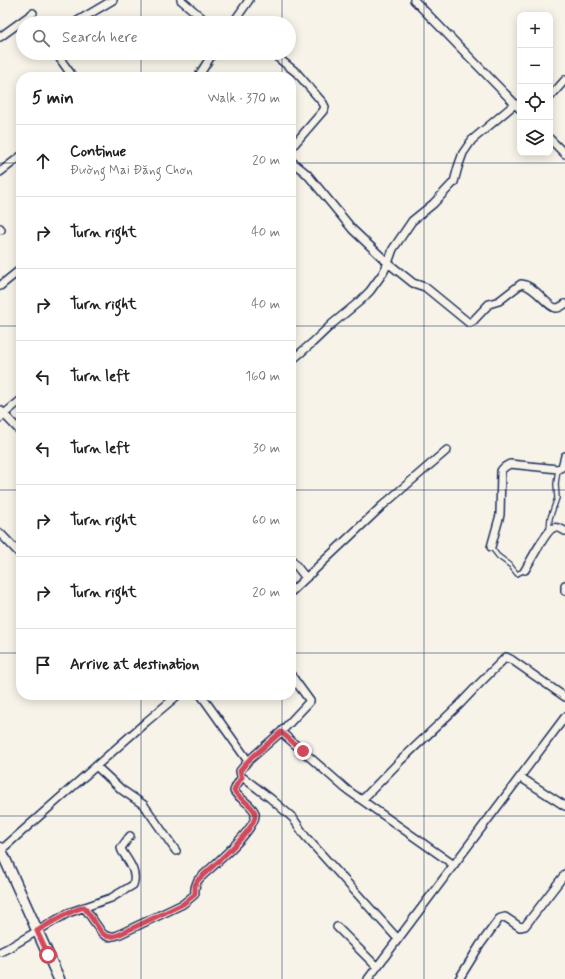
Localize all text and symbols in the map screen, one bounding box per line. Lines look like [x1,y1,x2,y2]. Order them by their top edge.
map controls [517,12,553,156]
button: + [517,12,553,48]
search box [16,16,296,60]
icon: search [30,27,52,49]
text: Search here [62,28,138,48]
button: − [517,48,553,84]
button: locate [517,84,553,120]
text: 5 min [32,87,74,109]
text: Walk · 370 m [208,90,280,107]
button: layers [517,120,553,156]
text: Continue [70,142,126,162]
icon: ahead [32,150,54,172]
text: 20 m [252,152,280,169]
text: Đường Mai Đăng Chơn [70,162,193,179]
icon: right [32,222,54,244]
text: Turn right [70,223,137,243]
text: 40 m [251,224,280,241]
icon: right [32,294,54,316]
text: Turn right [70,295,137,315]
text: 40 m [251,296,280,313]
icon: left [32,366,54,388]
text: Turn left [70,367,130,387]
text: 160 m [245,368,280,385]
icon: left [32,438,54,460]
text: Turn left [70,439,130,459]
text: 30 m [253,440,280,457]
icon: right [32,510,54,532]
text: Turn right [70,511,137,531]
text: 60 m [252,512,280,529]
icon: right [32,582,54,604]
text: Turn right [70,583,137,603]
text: 20 m [252,584,280,601]
icon: arrive [32,654,54,676]
text: Arrive at destination [70,655,199,675]
route end [294,742,312,760]
route start [39,946,57,964]

